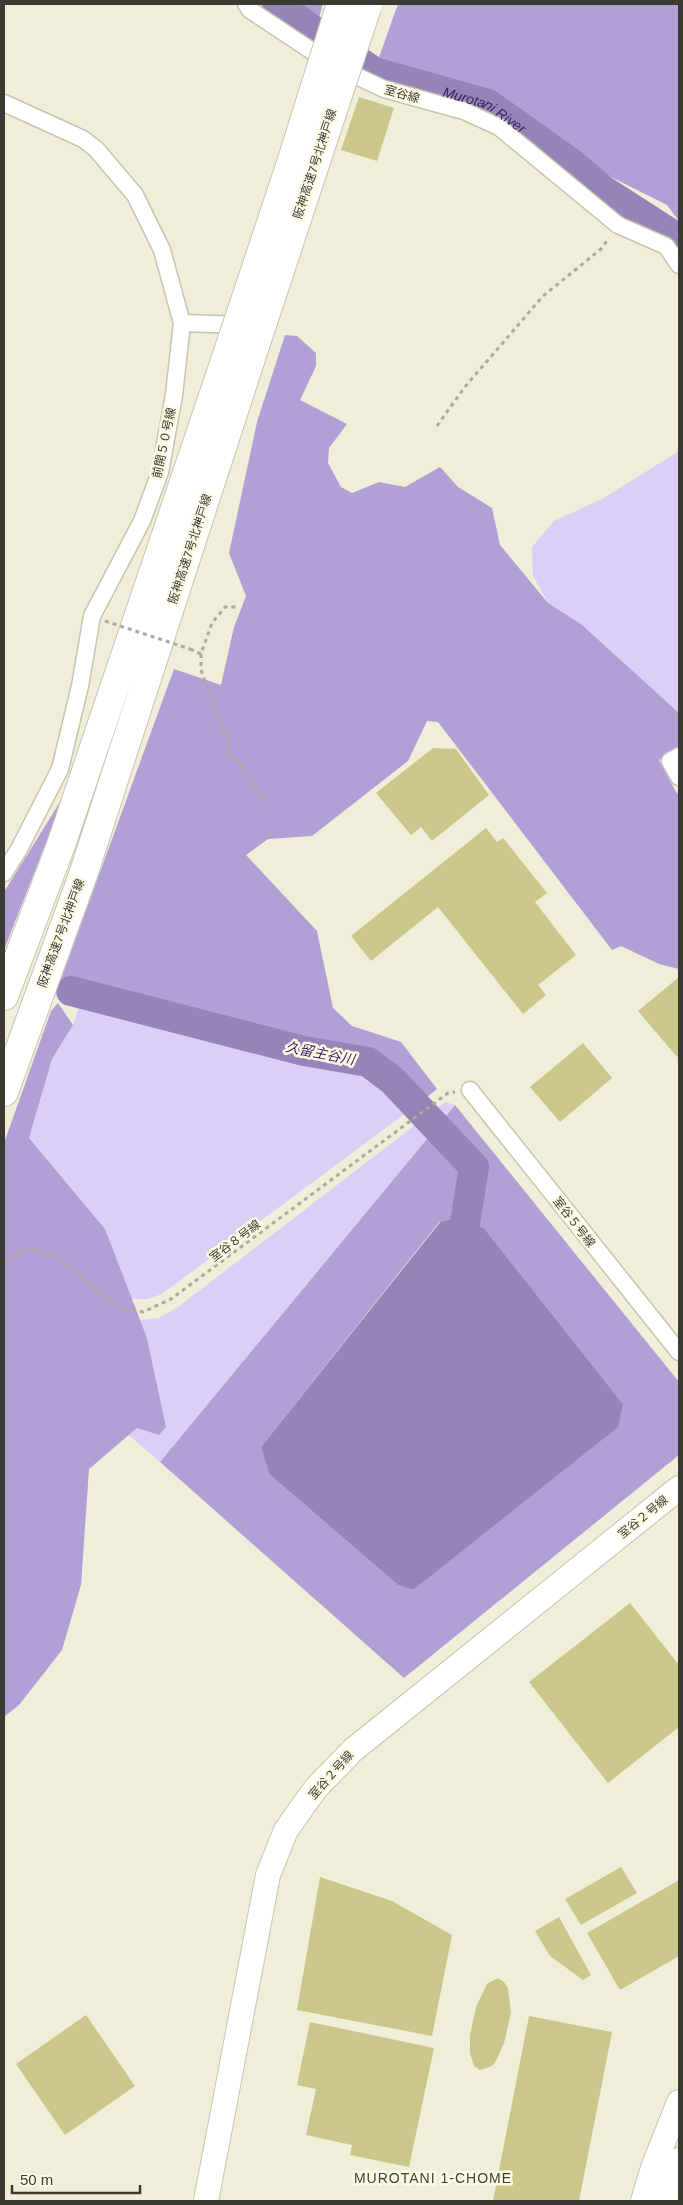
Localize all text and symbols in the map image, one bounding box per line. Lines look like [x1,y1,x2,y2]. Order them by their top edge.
street label: 室谷線 [383,82,421,106]
water label: Murotani River [441,84,530,137]
street label: 阪神高速7号北神戸線 [291,107,339,221]
street label: 前開５０号線 [150,406,178,480]
street label: 阪神高速7号北神戸線 [166,492,214,606]
street label: 阪神高速7号北神戸線 [35,877,87,989]
water label: 久留主谷川 [284,1038,358,1068]
street label: 室谷５号線 [550,1194,598,1250]
street label: 室谷８号線 [207,1217,263,1265]
street label: 室谷２号線 [615,1493,671,1541]
street label: 室谷２号線 [306,1748,356,1802]
scale bar [12,2162,140,2194]
district label: MUROTANI 1-CHOME [354,2170,512,2186]
text: 50 m [20,2171,53,2188]

